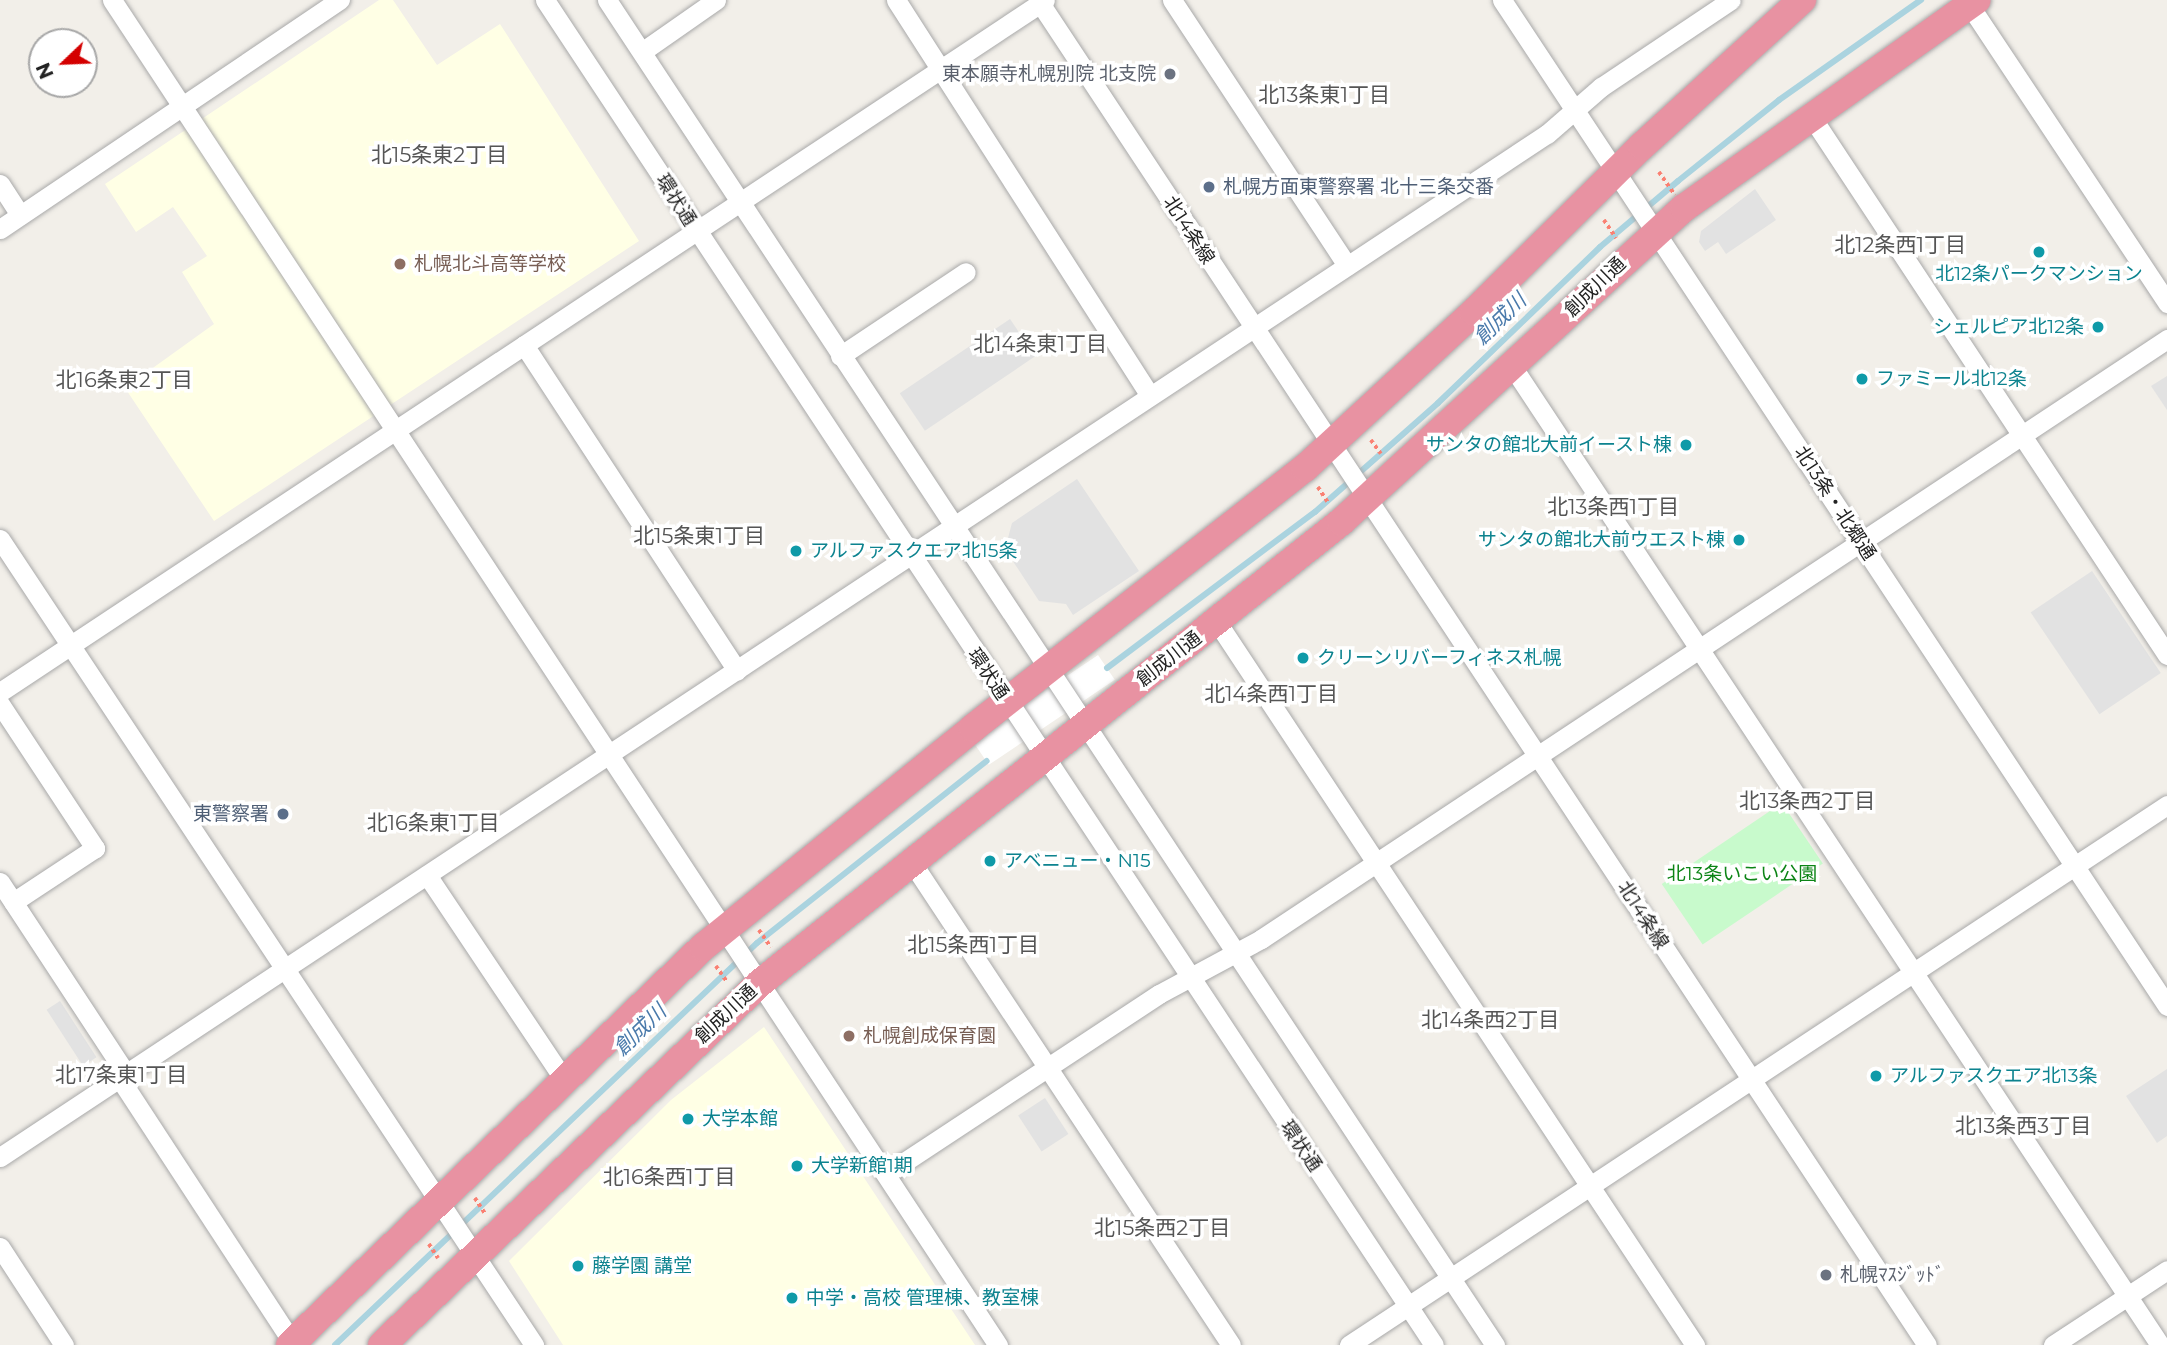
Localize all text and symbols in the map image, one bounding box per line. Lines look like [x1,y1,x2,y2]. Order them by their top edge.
north arrow [28,28,98,98]
text: N [31,59,59,82]
place label: 東本願寺札幌別院 北支院 [942,63,1156,85]
marker: 東本願寺札幌別院 北支院 [1162,66,1178,82]
district label: 北13条東1丁目 [1258,82,1390,108]
district label: 北15条東2丁目 [371,142,507,168]
street label: 環状通 [651,170,701,230]
place label: 札幌方面東警察署 北十三条交番 [1223,176,1494,198]
marker: 札幌方面東警察署 北十三条交番 [1201,179,1217,195]
street label: 北14条線 [1159,192,1219,268]
district label: 北12条西1丁目 [1834,232,1966,258]
marker: 北12条パークマンション [2031,244,2047,260]
street label: 創成川通 [1560,252,1630,322]
place label: 札幌北斗高等学校 [414,253,566,275]
marker: 札幌北斗高等学校 [392,256,408,272]
place label: 北12条パークマンション [1935,263,2143,285]
water label: 創成川 [1469,288,1531,350]
place label: シェルピア北12条 [1933,316,2084,338]
marker: シェルピア北12条 [2090,319,2106,335]
district label: 北14条東1丁目 [973,331,1107,357]
district label: 北16条東2丁目 [55,367,193,393]
place label: ファミール北12条 [1876,368,2027,390]
marker: ファミール北12条 [1854,371,1870,387]
place label: サンタの館北大前イースト棟 [1425,434,1672,456]
marker: サンタの館北大前イースト棟 [1678,437,1694,453]
street label: 北13条・北郷通 [1790,442,1880,564]
district label: 北13条西1丁目 [1547,494,1679,520]
district label: 北15条東1丁目 [633,523,765,549]
place label: サンタの館北大前ウエスト棟 [1478,529,1725,551]
marker: サンタの館北大前ウエスト棟 [1731,532,1747,548]
place label: アルファスクエア北15条 [810,540,1018,562]
marker: アルファスクエア北15条 [788,543,804,559]
street label: 創成川通 [1132,627,1206,691]
street label: 環状通 [963,644,1013,704]
place label: クリーンリバーフィネス札幌 [1317,647,1564,669]
marker: クリーンリバーフィネス札幌 [1295,650,1311,666]
district label: 北14条西1丁目 [1204,681,1338,707]
district label: 北13条西2丁目 [1739,788,1875,814]
place label: 東警察署 [193,803,269,825]
marker: 東警察署 [275,806,291,822]
district label: 北16条東1丁目 [367,810,499,836]
place label: アベニュー・N15 [1004,850,1151,872]
marker: アベニュー・N15 [982,853,998,869]
park label: 北13条いこい公園 [1667,863,1817,885]
street label: 北14条線 [1613,877,1673,953]
district label: 北15条西1丁目 [907,932,1039,958]
street label: 創成川通 [690,980,762,1048]
water label: 創成川 [609,999,671,1061]
district label: 北14条西2丁目 [1421,1007,1559,1033]
place label: 札幌創成保育園 [863,1025,996,1047]
marker: 札幌創成保育園 [841,1028,857,1044]
district label: 北17条東1丁目 [55,1062,187,1088]
place label: アルファスクエア北13条 [1890,1065,2098,1087]
marker: アルファスクエア北13条 [1868,1068,1884,1084]
place label: 大学本館 [702,1108,778,1130]
marker: 大学本館 [680,1111,696,1127]
district label: 北13条西3丁目 [1955,1113,2091,1139]
street label: 環状通 [1276,1116,1326,1176]
place label: 大学新館1期 [811,1155,913,1177]
marker: 大学新館1期 [789,1158,805,1174]
district label: 北16条西1丁目 [603,1164,735,1190]
district label: 北15条西2丁目 [1094,1215,1230,1241]
place label: 藤学園 講堂 [592,1255,692,1277]
marker: 藤学園 講堂 [570,1258,586,1274]
place label: 札幌ﾏｽｼﾞｯﾄﾞ [1840,1264,1944,1286]
marker: 札幌ﾏｽｼﾞｯﾄﾞ [1818,1267,1834,1283]
place label: 中学・高校 管理棟、教室棟 [806,1287,1039,1309]
marker: 中学・高校 管理棟、教室棟 [784,1290,800,1306]

